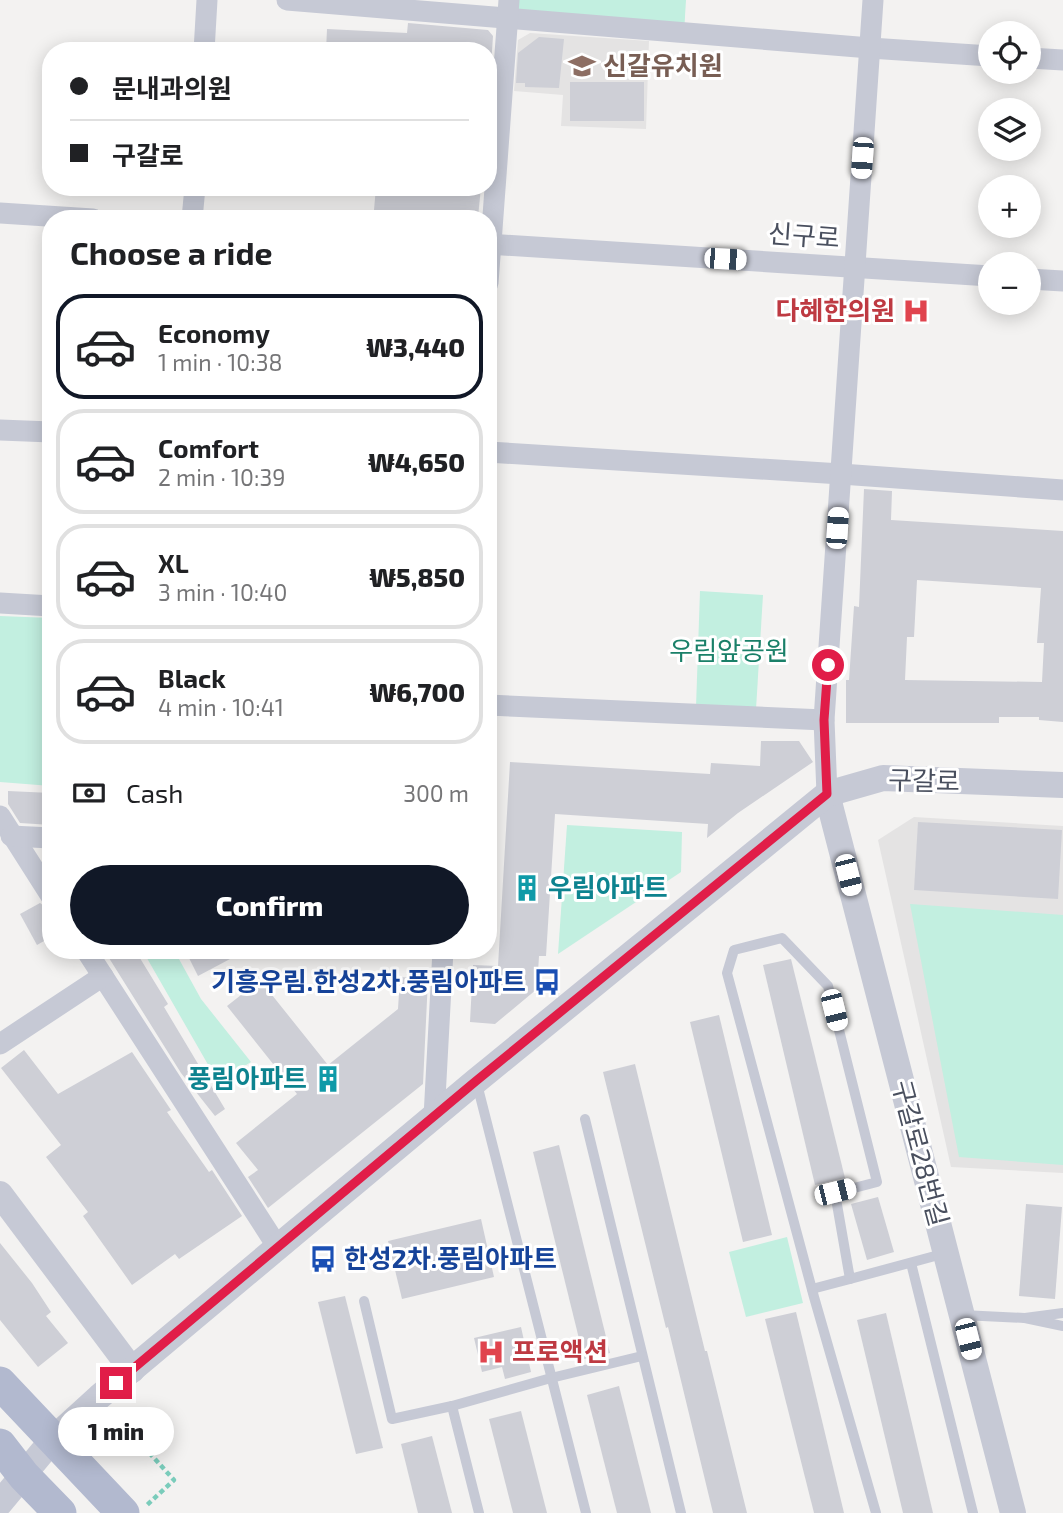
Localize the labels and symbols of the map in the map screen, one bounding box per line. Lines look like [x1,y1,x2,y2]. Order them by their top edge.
place label: 신갈유치원 [603,49,723,80]
school or university icon: 신갈유치원 [567,51,597,81]
car [851,136,874,180]
street label: 신구로 [767,217,841,252]
car [704,247,747,271]
place label: 다혜한의원 [775,294,895,325]
hospital icon: 다혜한의원 [901,296,931,326]
car [826,506,849,550]
park label: 우림앞공원 [669,634,789,665]
route start [812,649,844,681]
street label: 구갈로 [888,763,960,796]
car [833,852,864,898]
place label: 우림아파트 [548,871,668,902]
building icon: 우림아파트 [512,873,542,903]
place label: 기흥우림.한성2차.풍림아파트 [211,965,526,996]
bus stop icon: 기흥우림.한성2차.풍림아파트 [532,967,562,997]
car [819,987,850,1033]
place label: 풍림아파트 [187,1062,307,1093]
building icon: 풍림아파트 [313,1064,343,1094]
street label: 구갈로28번길 [887,1076,956,1229]
car [813,1177,858,1207]
place label: 한성2차.풍림아파트 [344,1242,557,1273]
bus stop icon: 한성2차.풍림아파트 [308,1244,338,1274]
car [953,1316,984,1362]
place label: 프로액션 [512,1335,608,1366]
hospital icon: 프로액션 [476,1337,506,1367]
route end [100,1367,132,1399]
callout: 1 min [58,1408,174,1456]

